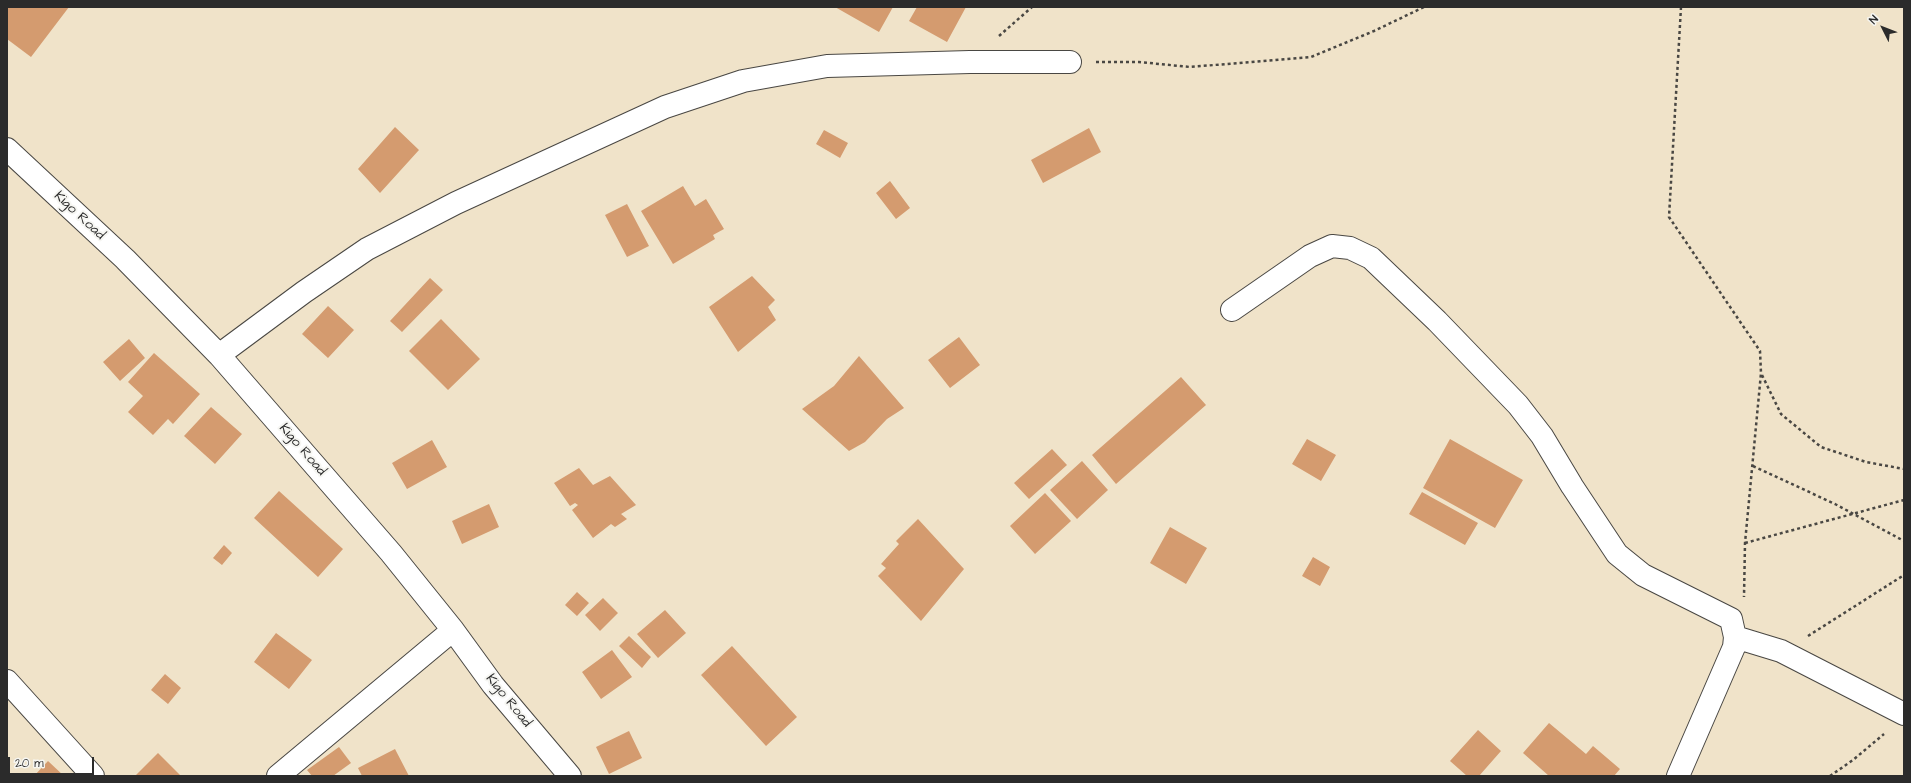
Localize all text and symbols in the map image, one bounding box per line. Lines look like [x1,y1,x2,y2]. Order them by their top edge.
north arrow [1863,8,1903,48]
text: N [1866,12,1882,27]
street label: Kigo Road [50,188,108,244]
street label: Kigo Road [275,421,329,479]
street label: Kigo Road [482,671,534,731]
scale bar [10,749,96,775]
text: 20 m [15,755,44,772]

